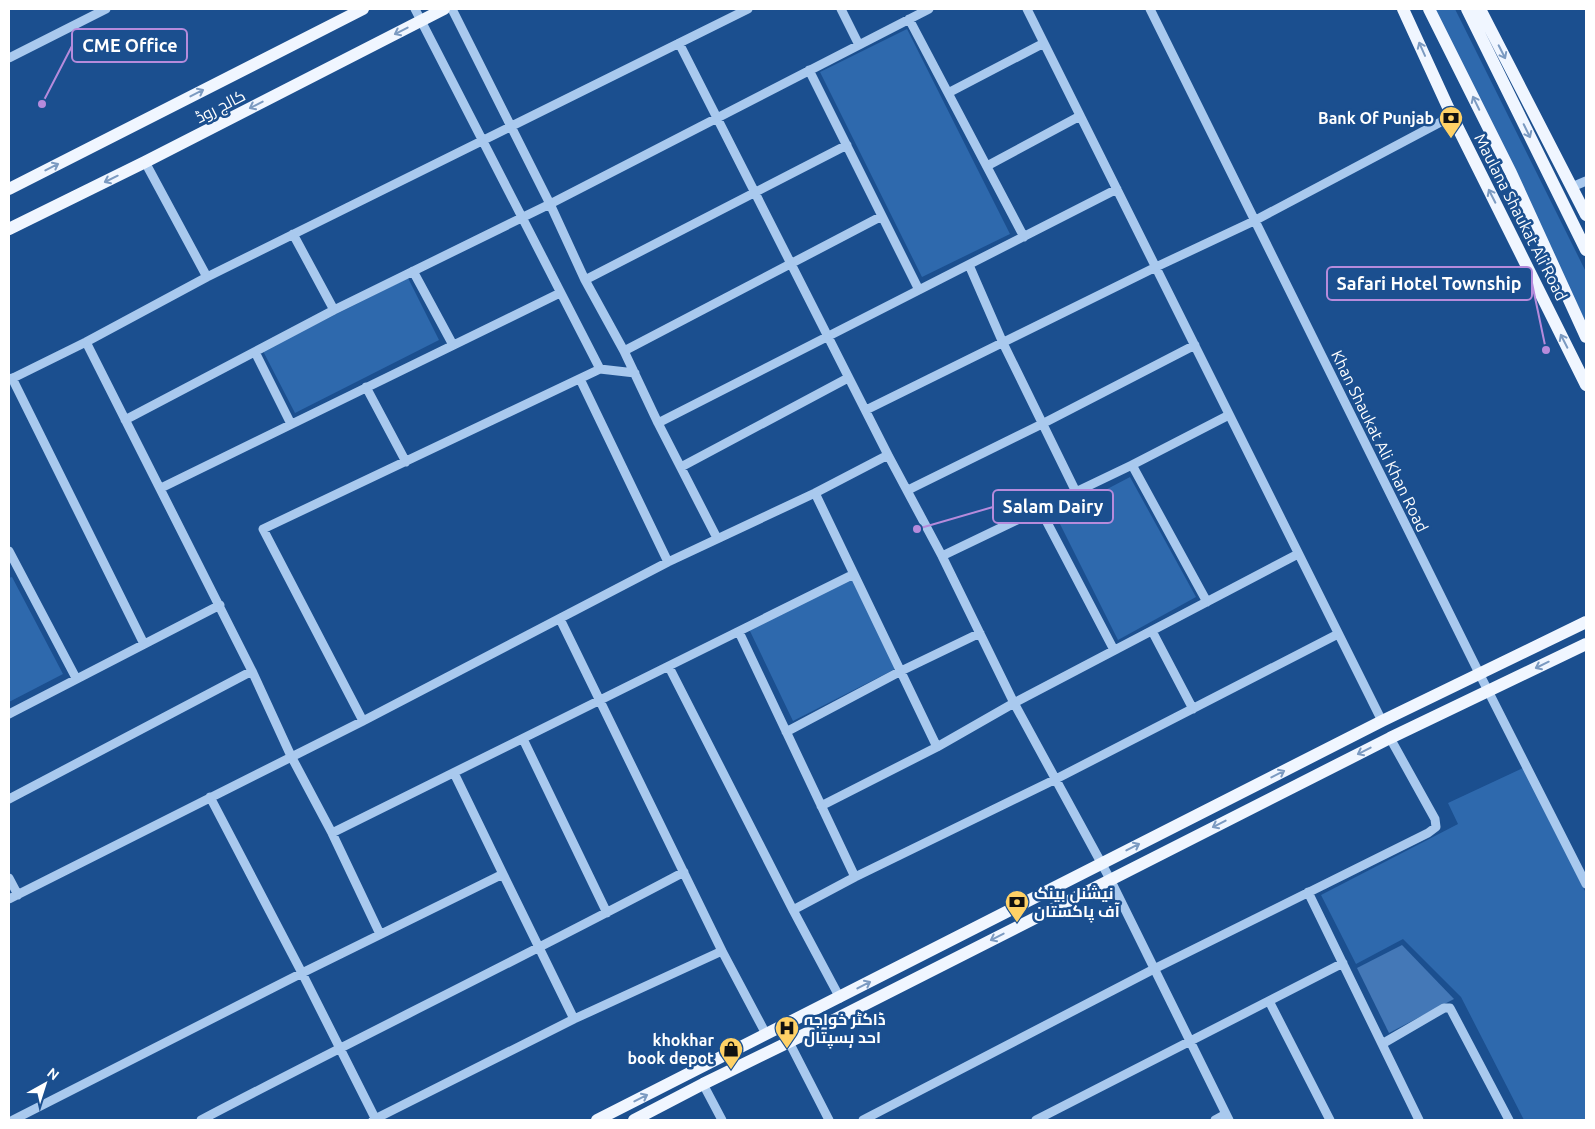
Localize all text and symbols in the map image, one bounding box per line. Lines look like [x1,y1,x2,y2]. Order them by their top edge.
one-way arrow [394,27,409,36]
callout: CME Office [72,29,187,62]
text: CME Office [82,35,178,55]
one-way arrow [1416,42,1426,57]
one-way arrow [1498,44,1507,59]
street label: کالج روڈ [192,86,249,129]
one-way arrow [189,88,204,97]
one-way arrow [1470,96,1480,111]
one-way arrow [249,101,264,110]
bank icon: Bank Of Punjab [1438,105,1464,139]
place label: Bank Of Punjab [1318,109,1434,127]
one-way arrow [1523,123,1533,138]
street label: Maulana Shaukat Ali Road [1471,131,1571,303]
one-way arrow [44,162,59,171]
one-way arrow [104,174,119,184]
one-way arrow [1487,189,1496,204]
callout: Safari Hotel Township [1327,267,1532,300]
text: Safari Hotel Township [1336,273,1522,293]
one-way arrow [1559,334,1569,349]
street label: Khan Shaukat Ali Khan Road [1328,347,1432,535]
callout: Salam Dairy [993,490,1113,523]
text: Salam Dairy [1003,496,1104,516]
one-way arrow [1535,660,1550,670]
one-way arrow [1357,746,1372,756]
one-way arrow [1270,769,1285,778]
one-way arrow [1212,819,1227,829]
one-way arrow [1125,842,1140,851]
place label: نیشنل بینک آف پاکستان [1034,884,1120,923]
bank icon: نیشنل بینک آف پاکستان [1004,889,1030,923]
one-way arrow [989,932,1004,942]
one-way arrow [856,980,871,989]
place label: ڈاکٹر خواجہ احد ہسپتال [804,1010,886,1049]
hospital icon: ڈاکٹر خواجہ احد ہسپتال [774,1015,800,1049]
place label: khokhar book depot [627,1031,714,1067]
shop icon: khokhar book depot [718,1036,744,1070]
north arrow [20,1059,70,1109]
text: N [44,1064,62,1083]
one-way arrow [633,1093,648,1103]

